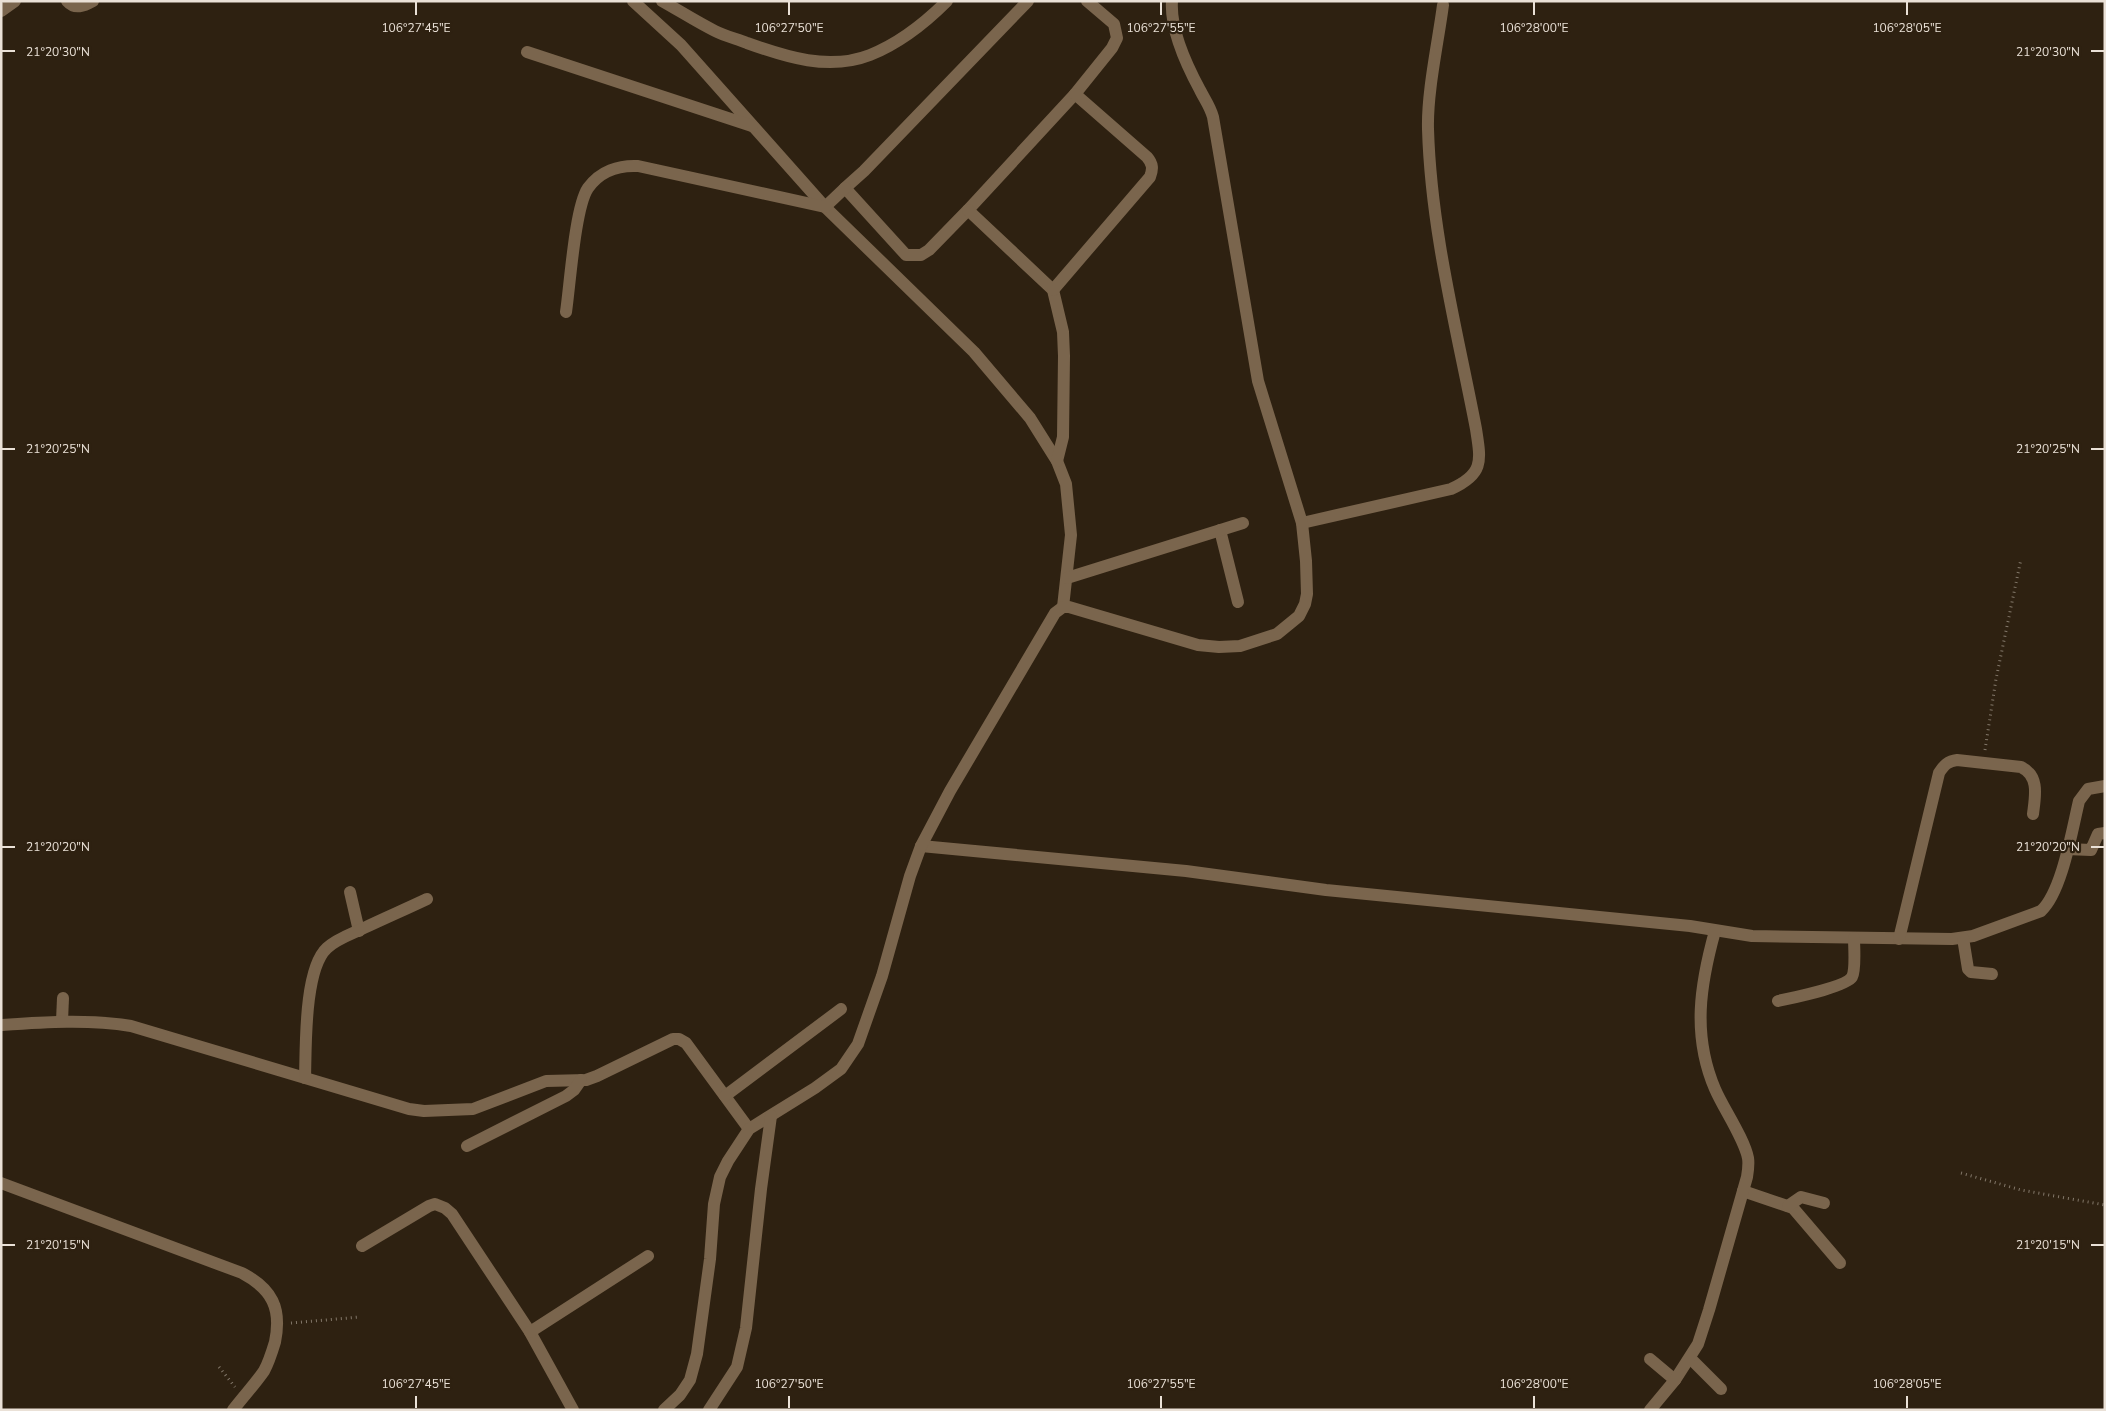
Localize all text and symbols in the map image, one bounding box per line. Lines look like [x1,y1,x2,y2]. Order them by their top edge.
text: 106°27'45"E [381,20,451,36]
text: 106°27'50"E [754,20,824,36]
text: 106°27'55"E [1126,20,1196,36]
text: 106°28'00"E [1499,20,1569,36]
text: 106°28'05"E [1872,20,1942,36]
text: 21°20'30"N [26,44,90,60]
text: 21°20'30"N [2016,44,2080,60]
text: 21°20'25"N [26,441,90,457]
text: 21°20'25"N [2016,441,2080,457]
text: 21°20'20"N [26,839,90,855]
text: 21°20'20"N [2016,839,2080,855]
text: 21°20'15"N [26,1237,90,1253]
text: 21°20'15"N [2016,1237,2080,1253]
text: 106°27'45"E [381,1376,451,1392]
text: 106°27'50"E [754,1376,824,1392]
text: 106°27'55"E [1126,1376,1196,1392]
text: 106°28'00"E [1499,1376,1569,1392]
text: 106°28'05"E [1872,1376,1942,1392]

